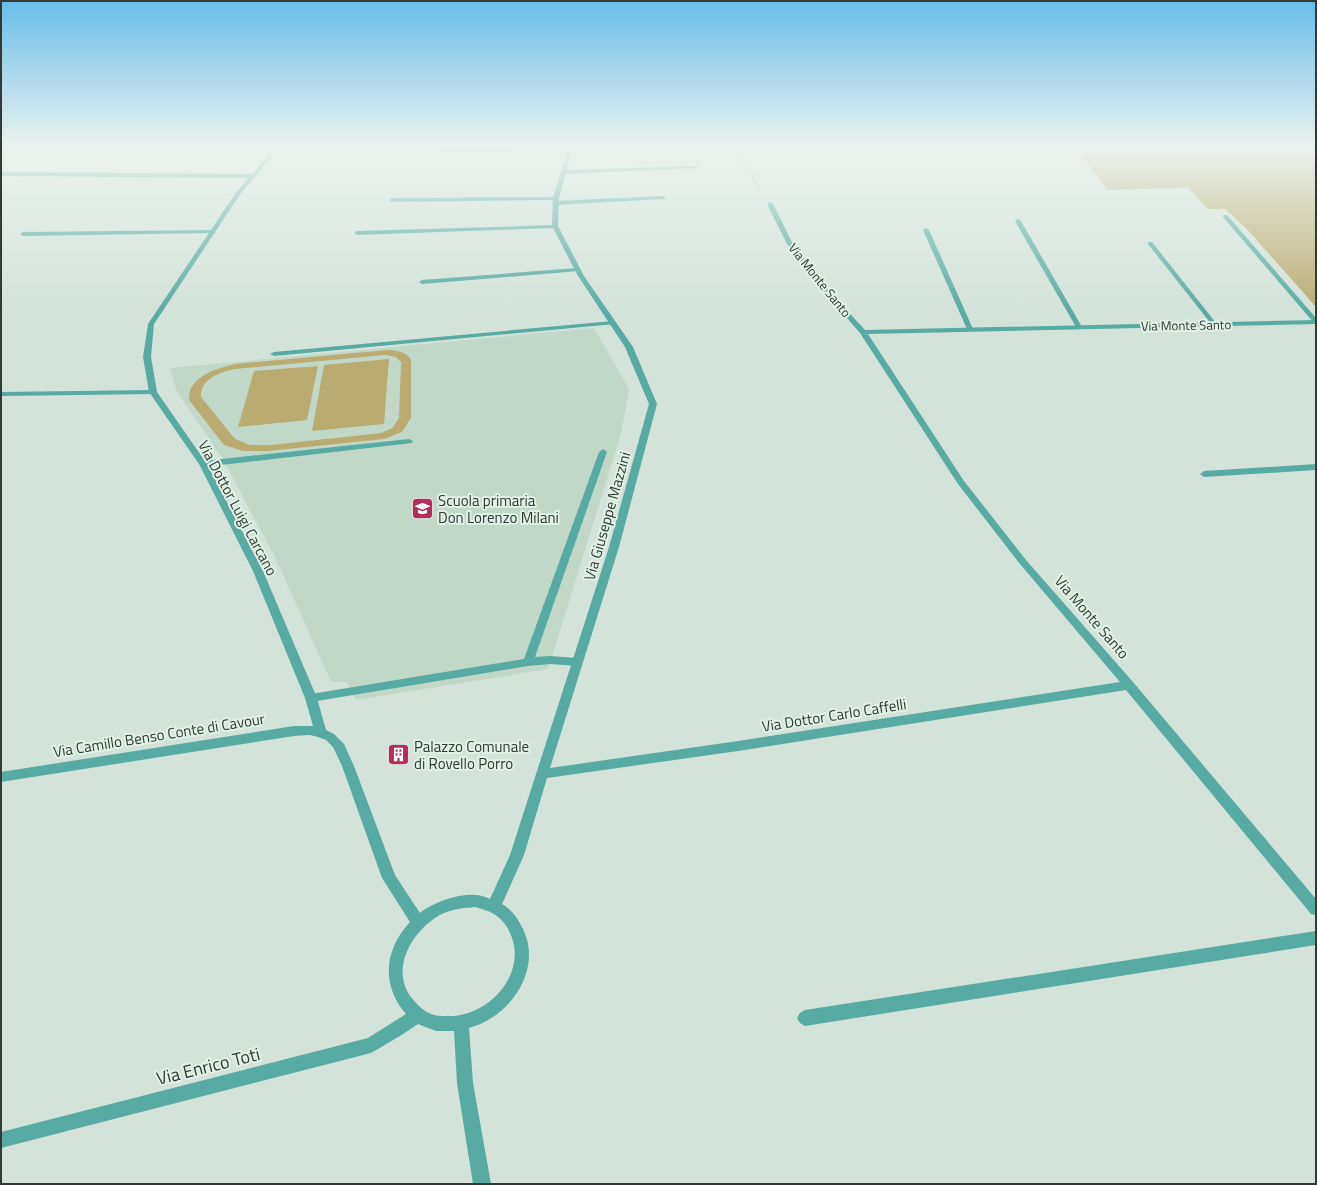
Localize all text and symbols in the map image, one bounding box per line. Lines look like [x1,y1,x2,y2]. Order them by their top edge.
street label: Via Monte Santo [784,239,856,322]
street label: Via Monte Santo [1141,314,1231,336]
street label: Via Dottor Luigi Carcano [192,436,284,580]
street label: Via Giuseppe Mazzini [578,449,636,583]
place label: Scuola primaria Don Lorenzo Milani [438,489,559,529]
school or university icon: Scuola primaria Don Lorenzo Milani [410,496,436,522]
street label: Via Monte Santo [1049,570,1135,664]
street label: Via Dottor Carlo Caffelli [760,692,908,738]
street label: Via Camillo Benso Conte di Cavour [52,707,266,763]
place label: Palazzo Comunale di Rovello Porro [414,735,529,775]
building icon: Palazzo Comunale di Rovello Porro [386,742,412,768]
street label: Via Enrico Toti [153,1040,263,1092]

